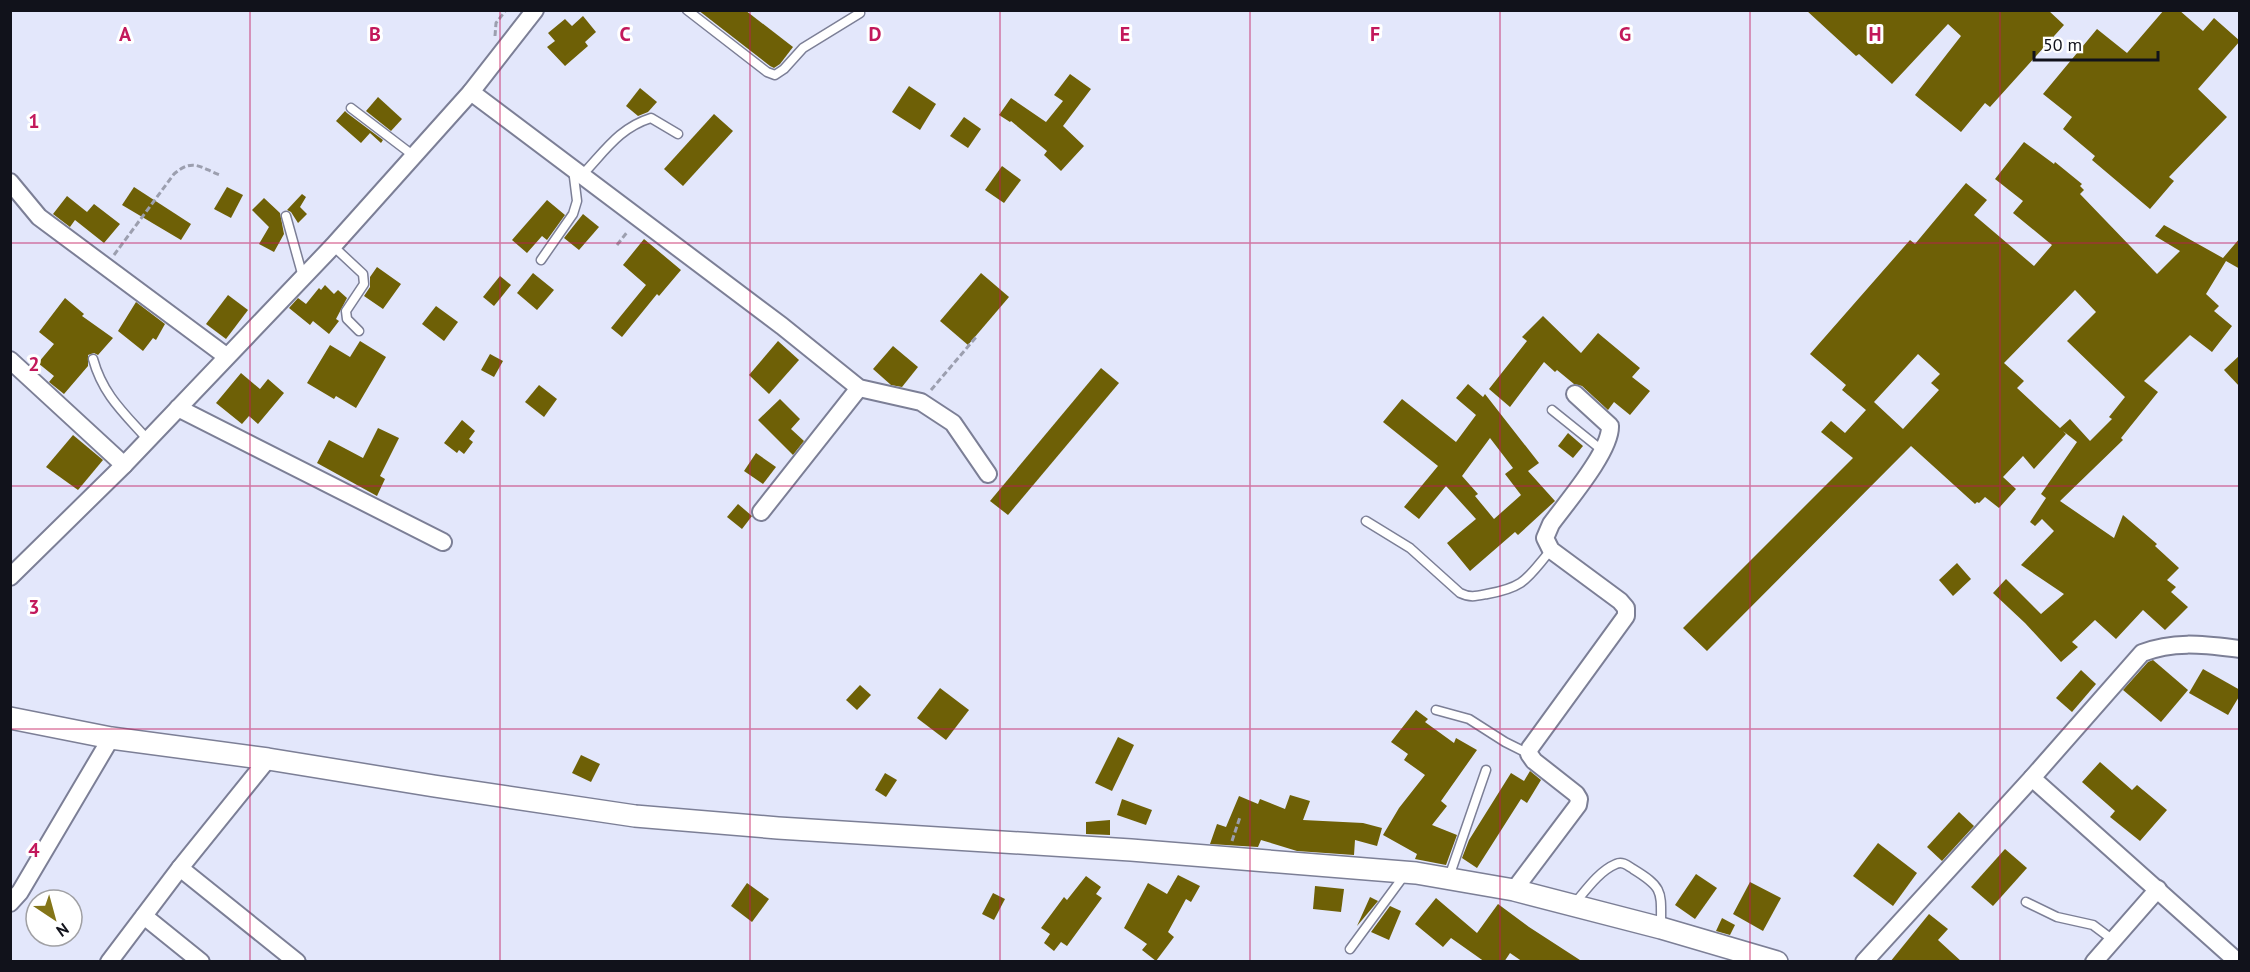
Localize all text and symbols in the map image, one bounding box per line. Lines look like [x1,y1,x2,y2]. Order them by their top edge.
text: A [119,21,132,47]
text: B [369,21,381,47]
text: C [619,21,631,47]
text: D [869,21,882,47]
text: E [1120,21,1130,47]
text: F [1370,21,1380,47]
text: G [1619,21,1631,47]
text: H [1868,21,1882,47]
scale bar [2034,24,2158,62]
text: 50 m [2043,33,2082,56]
text: 1 [28,108,40,134]
text: 2 [28,351,40,377]
text: 3 [28,594,40,620]
text: 4 [28,837,40,863]
north arrow [24,888,84,948]
text: N [53,919,73,941]

